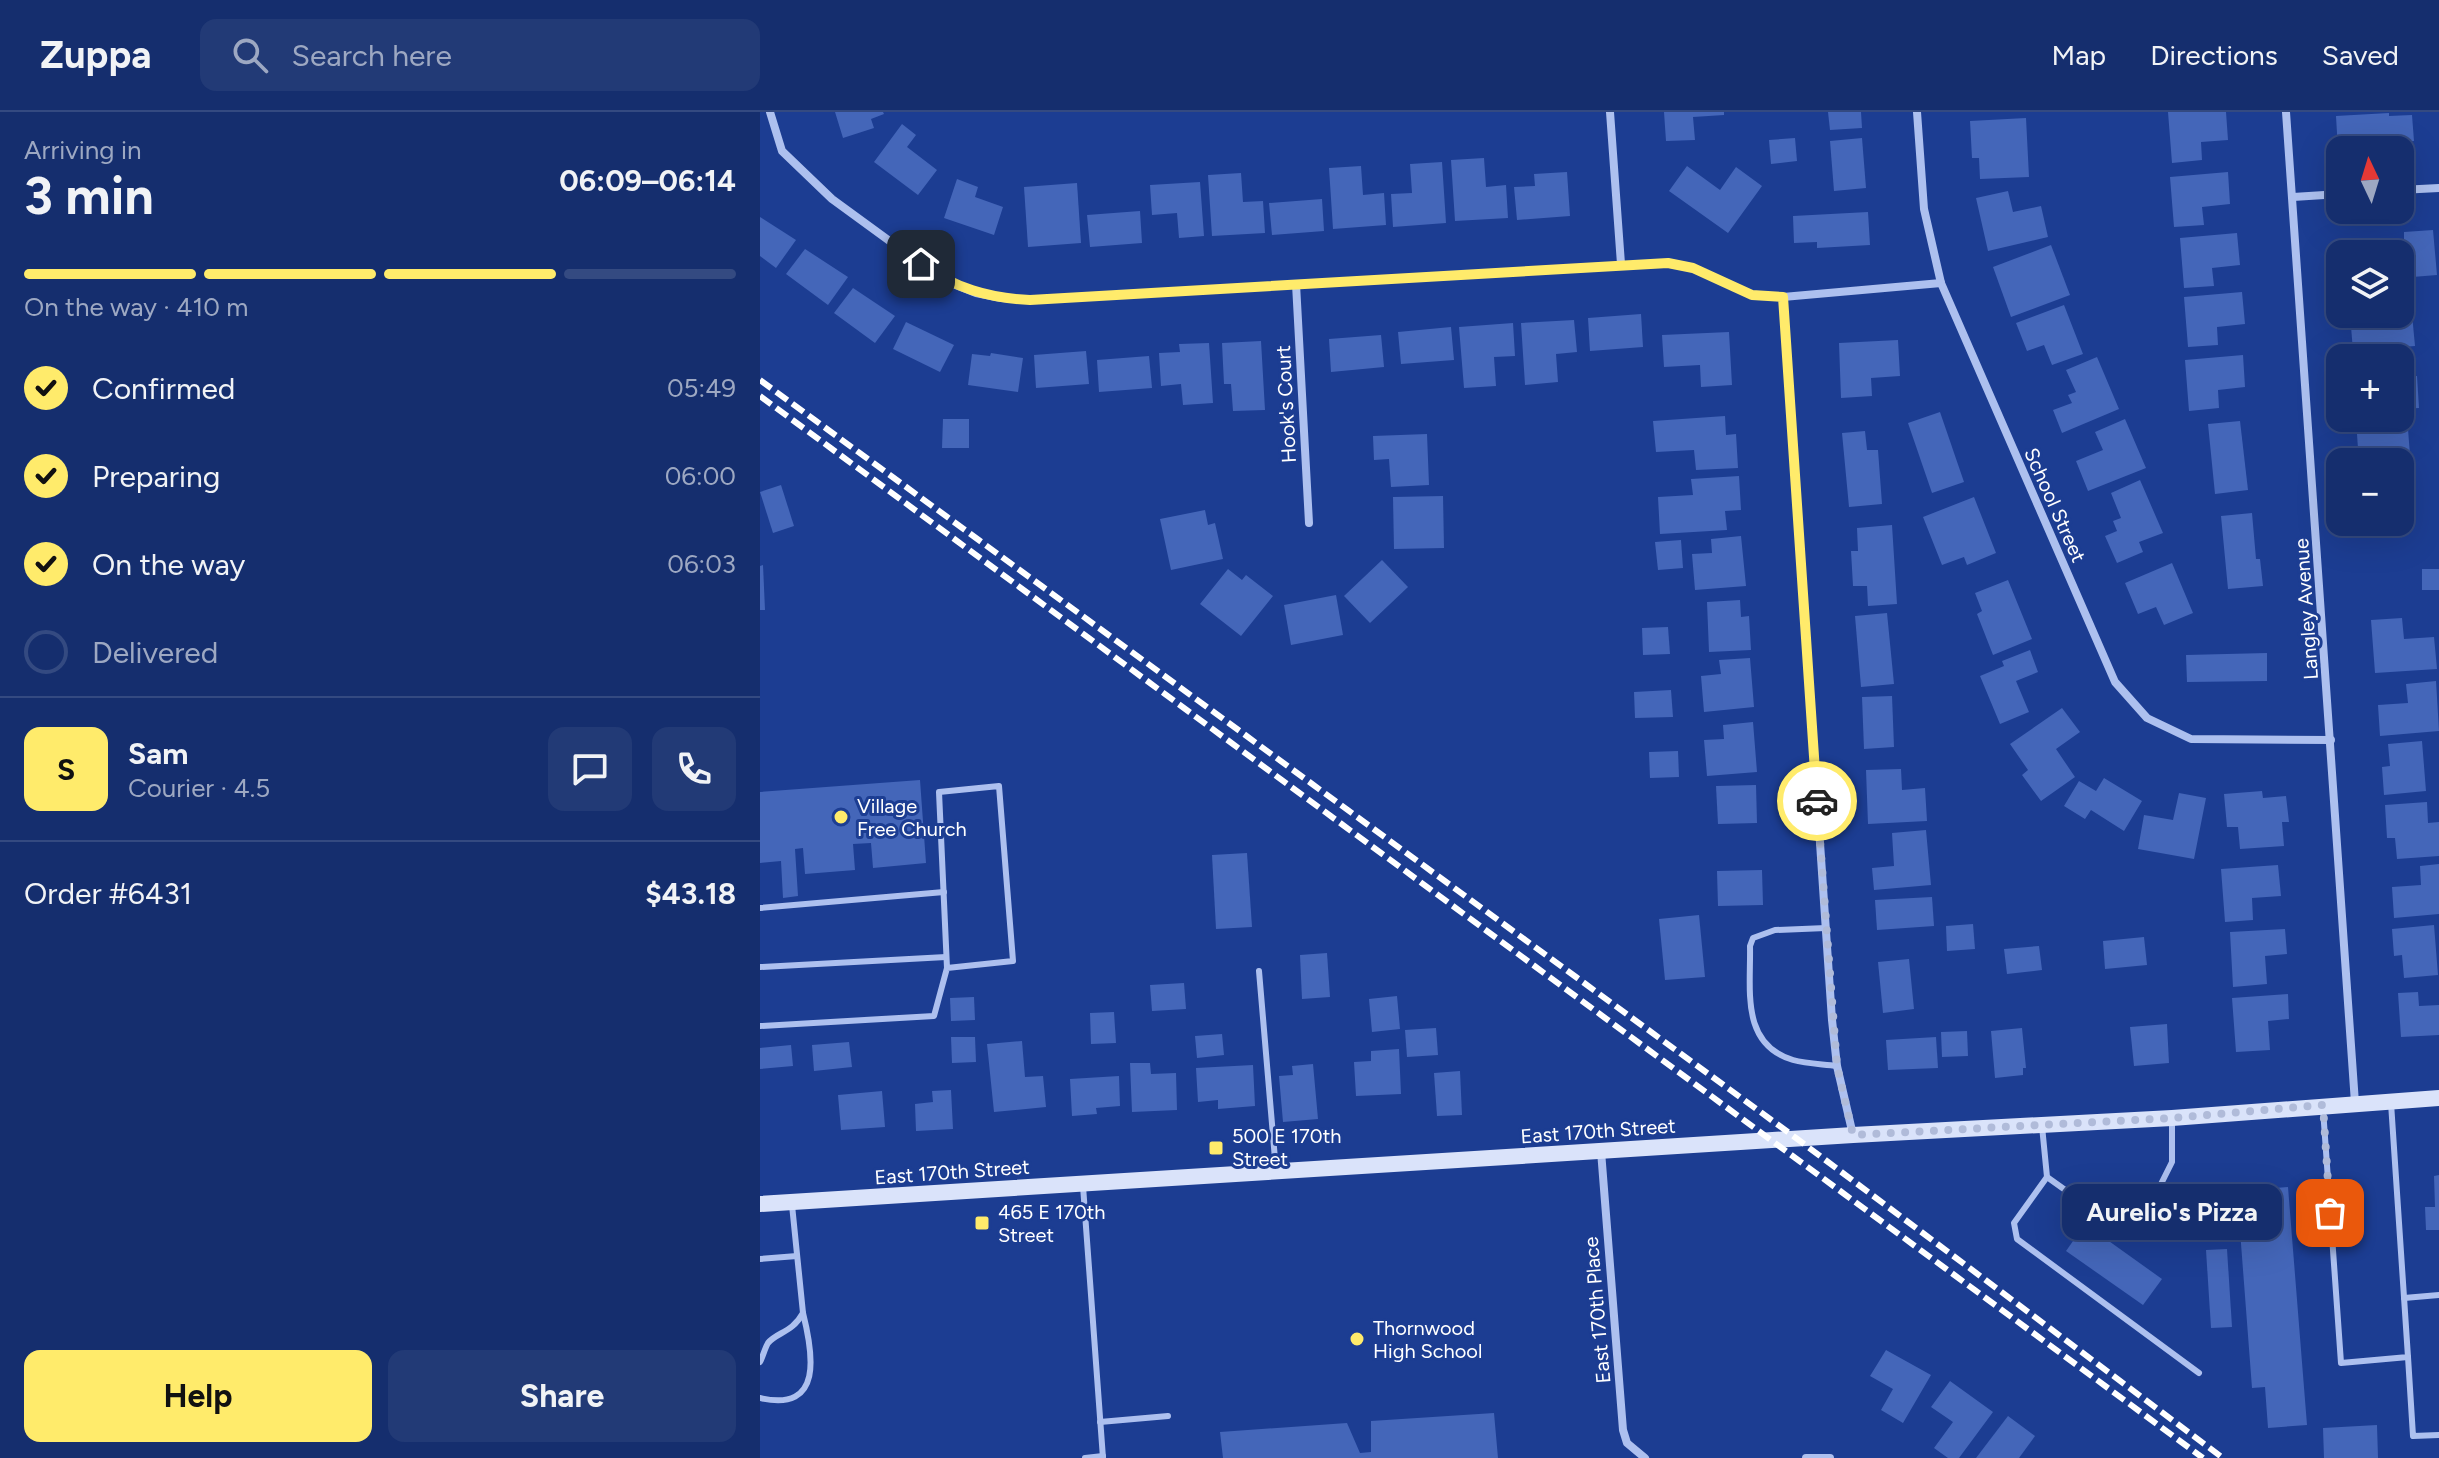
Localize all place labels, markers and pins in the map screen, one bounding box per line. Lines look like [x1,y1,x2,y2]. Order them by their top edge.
pin [887,230,955,298]
place label: Village Free Church [857,794,967,841]
marker: Village Free Church [832,808,850,826]
place label: 500 E 170th Street [1232,1124,1341,1171]
marker: 500 E 170th Street [1207,1139,1225,1157]
pin [2296,1179,2364,1247]
callout: Aurelio's Pizza [2062,1185,2282,1241]
place label: 465 E 170th Street [998,1200,1106,1247]
marker: 465 E 170th Street [973,1214,991,1232]
place label: Thornwood High School [1373,1316,1482,1363]
marker: Thornwood High School [1348,1330,1366,1348]

